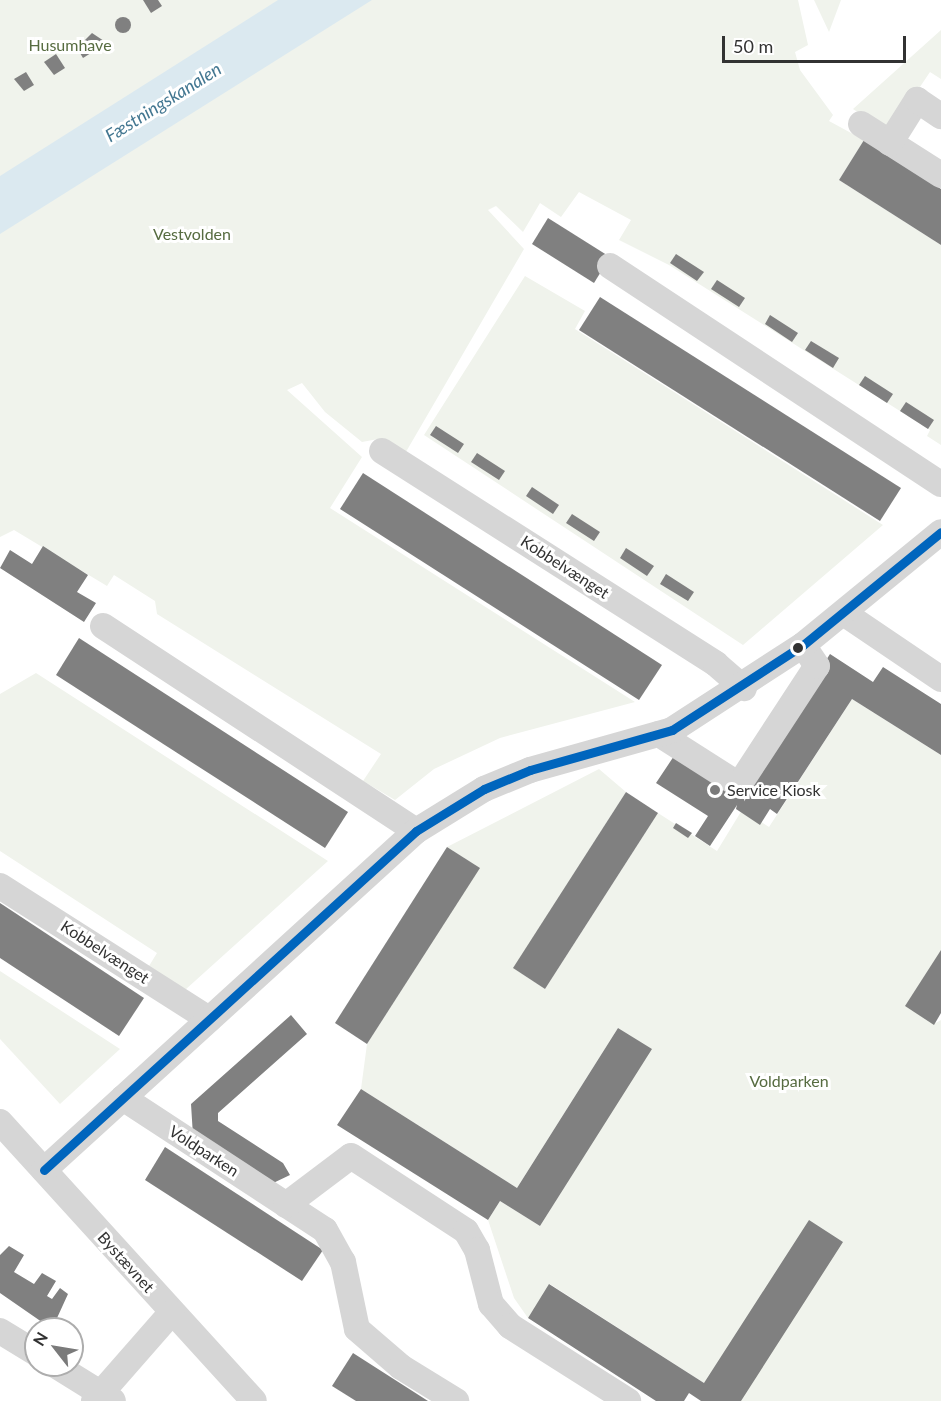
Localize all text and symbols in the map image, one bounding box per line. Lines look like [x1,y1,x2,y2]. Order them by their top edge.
scale bar [725,24,910,62]
park label: Husumhave [28,35,112,55]
text: 50 m [733,35,773,57]
water label: Fæstningskanalen [101,58,225,146]
park label: Vestvolden [153,224,231,244]
street label: Kobbelvænget [517,531,613,603]
unlabelled marker [792,642,804,654]
place label: Service Kiosk [727,780,821,800]
marker: Service Kiosk [708,783,722,797]
street label: Kobbelvænget [57,916,153,988]
park label: Voldparken [749,1071,829,1091]
street label: Voldparken [166,1121,242,1181]
street label: Bystævnet [94,1228,158,1296]
north arrow [24,1317,84,1377]
text: N [29,1328,51,1349]

